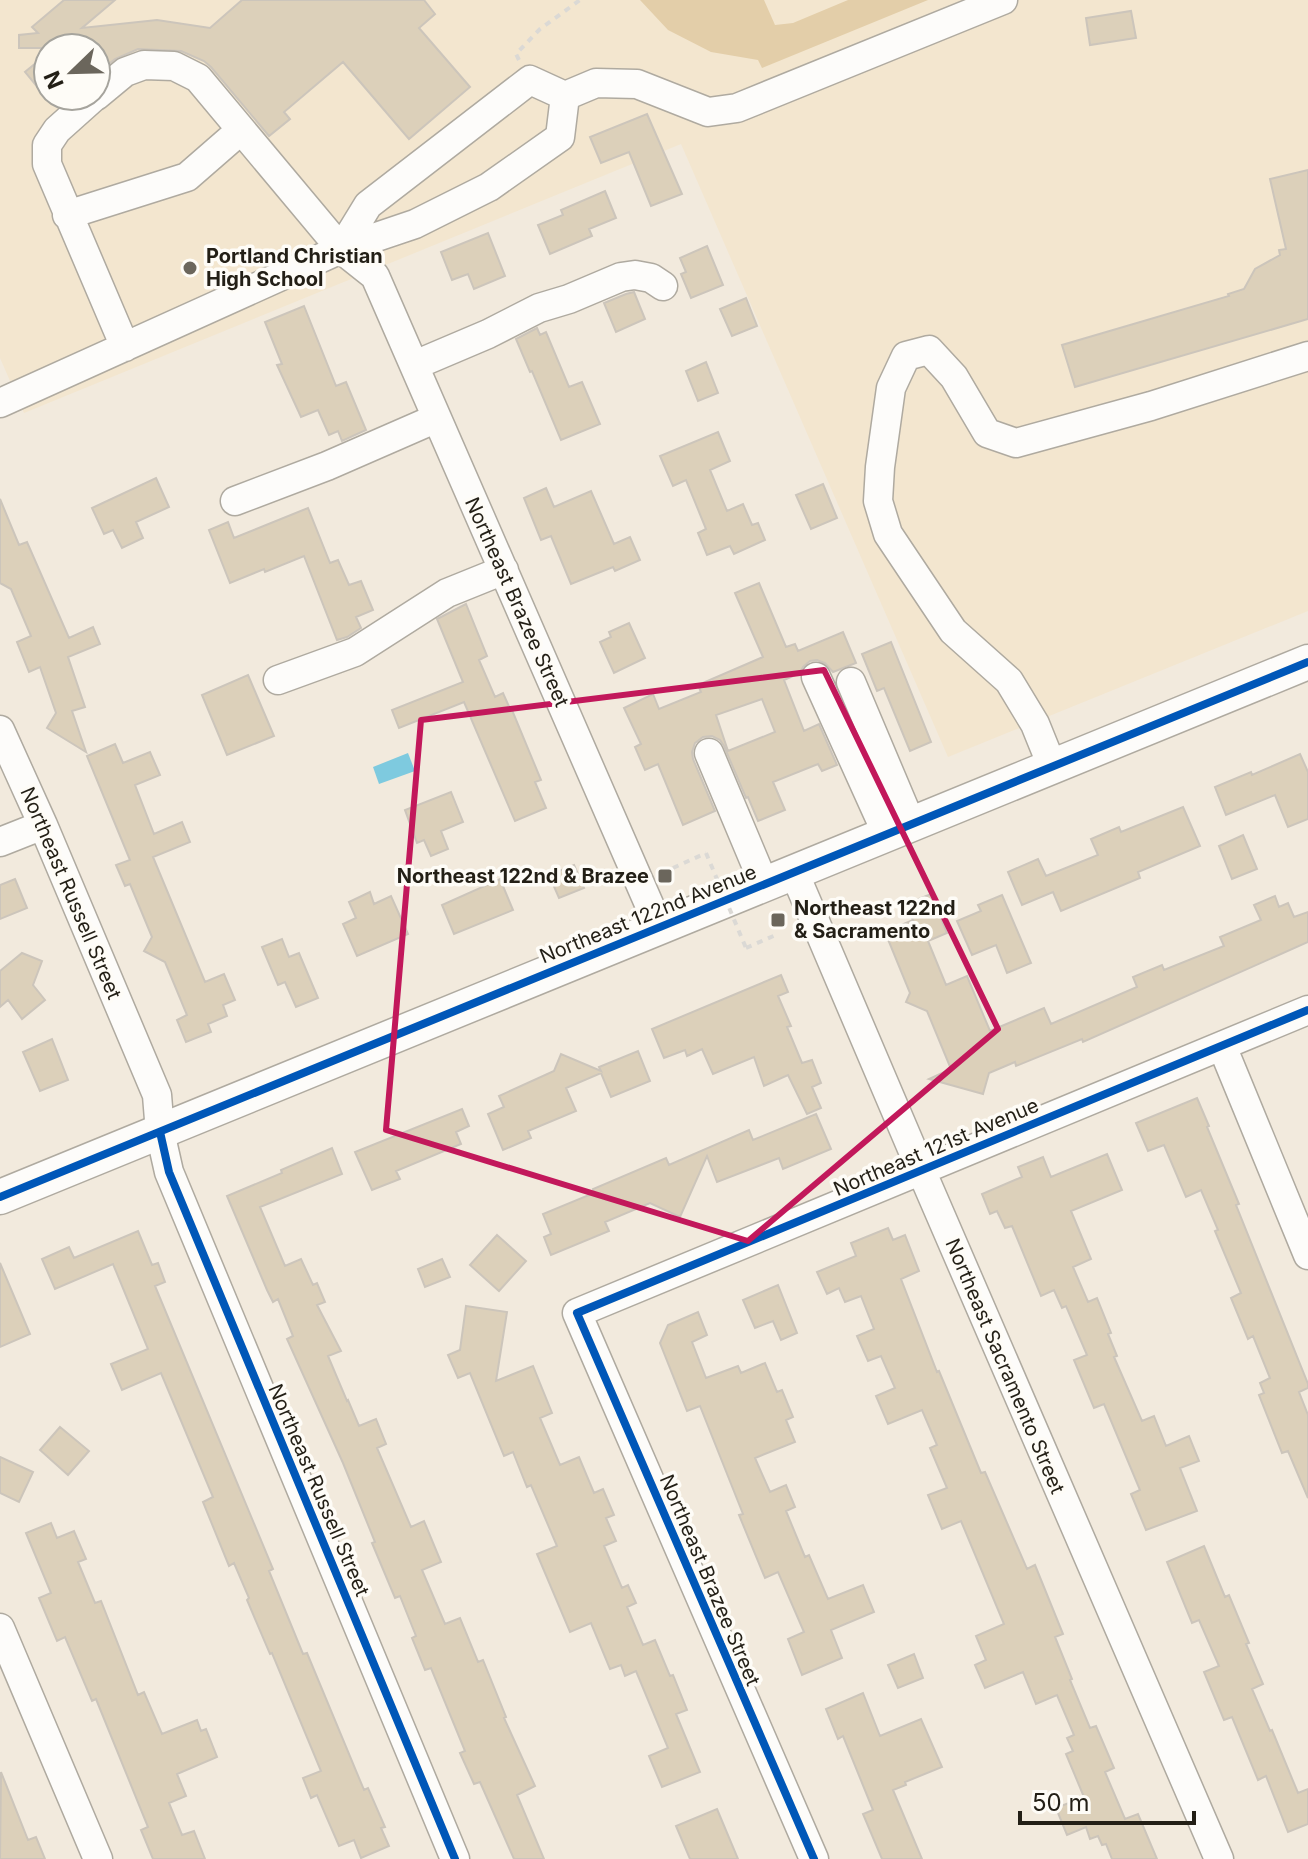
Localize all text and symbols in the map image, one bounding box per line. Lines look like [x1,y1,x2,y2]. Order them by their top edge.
north arrow [32,32,112,112]
text: N [38,67,69,93]
place label: Portland Christian High School [206,244,383,291]
marker: Portland Christian High School [181,259,199,277]
street label: Northeast Brazee Street [460,493,574,711]
street label: Northeast Russell Street [15,783,127,1003]
street label: Northeast 122nd Avenue [536,860,760,968]
place label: Northeast 122nd & Brazee [397,864,649,888]
marker: Northeast 122nd & Brazee [656,867,674,885]
place label: Northeast 122nd & Sacramento [794,896,956,943]
marker: Northeast 122nd & Sacramento [769,911,787,929]
street label: Northeast 121st Avenue [830,1093,1042,1201]
street label: Northeast Sacramento Street [940,1235,1070,1498]
street label: Northeast Russell Street [263,1380,375,1600]
street label: Northeast Brazee Street [655,1471,766,1690]
scale bar [1020,1775,1194,1825]
text: 50 m [1032,1788,1090,1817]

